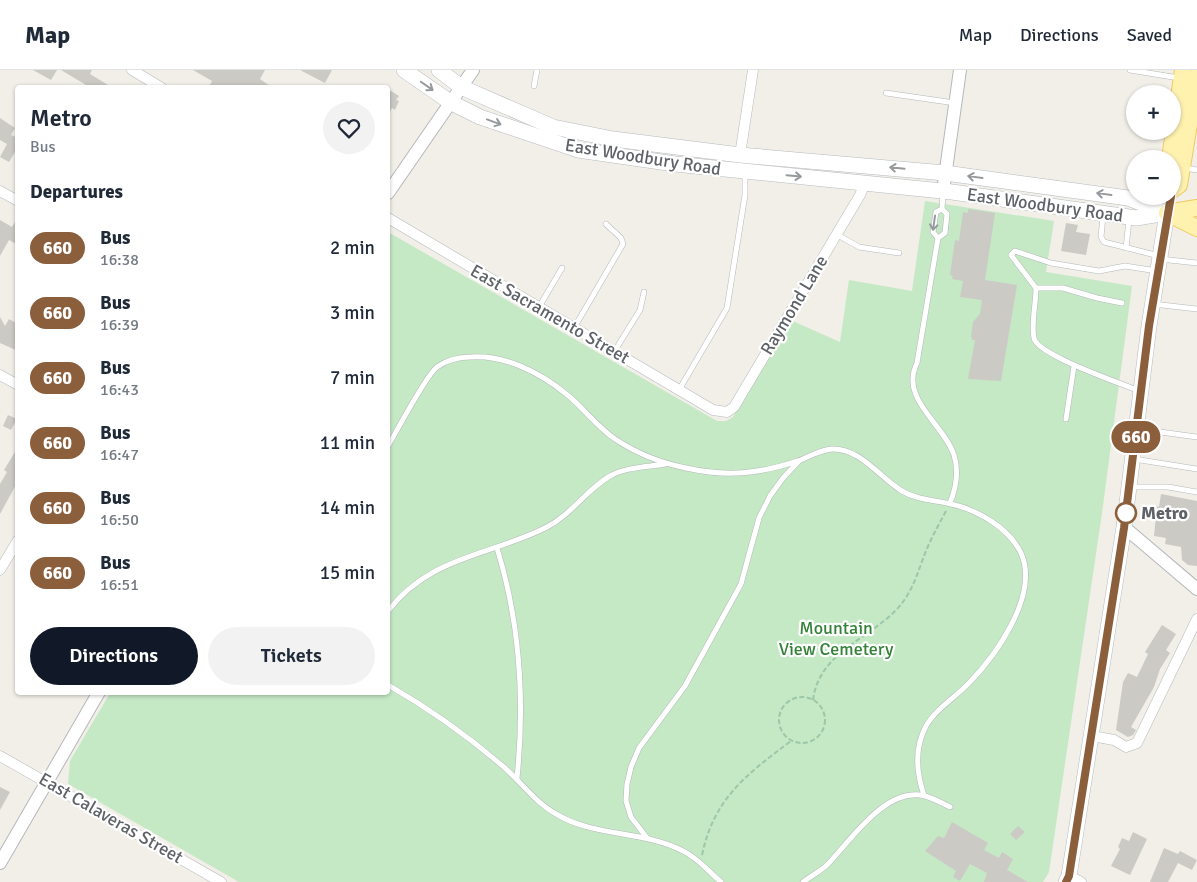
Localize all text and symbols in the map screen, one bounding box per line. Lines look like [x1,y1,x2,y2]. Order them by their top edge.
text: Map [25,20,70,50]
text: Map [959,24,992,46]
text: Directions [1020,24,1099,46]
text: Saved [1127,24,1172,46]
one-way arrow [420,81,434,91]
map controls [1126,85,1181,205]
button: + [1126,85,1181,140]
button: heart [323,102,375,154]
text: Metro [30,103,92,133]
one-way arrow [486,118,501,127]
street label: East Woodbury Road [563,134,723,180]
text: Bus [30,137,55,157]
button: − [1126,150,1181,205]
one-way arrow [889,163,905,173]
one-way arrow [786,171,802,181]
one-way arrow [967,172,983,182]
text: Departures [30,180,123,204]
street label: East Woodbury Road [965,183,1125,227]
one-way arrow [1097,189,1113,199]
one-way arrow [929,215,939,231]
text: Bus [100,226,131,250]
text: 2 min [330,236,375,260]
text: 660 [43,237,72,259]
text: 16:38 [100,250,139,270]
street label: Raymond Lane [756,251,832,359]
street label: East Sacramento Street [467,259,633,369]
text: Bus [100,291,131,315]
text: 3 min [330,301,375,325]
text: 660 [43,302,72,324]
text: 16:39 [100,315,139,335]
text: Bus [100,356,131,380]
text: 7 min [330,366,375,390]
text: 660 [43,367,72,389]
text: 16:43 [100,380,139,400]
text: Bus [100,421,131,445]
line badge: 660 [1107,421,1165,453]
text: 660 [1121,426,1151,448]
text: 11 min [320,431,375,455]
text: 660 [43,432,72,454]
text: 16:47 [100,445,139,465]
text: Bus [100,486,131,510]
text: 14 min [320,496,375,520]
text: 660 [43,497,72,519]
marker: Metro [1115,502,1137,524]
place label: Metro [1141,502,1188,524]
text: 16:50 [100,510,139,530]
text: Bus [100,551,131,575]
text: 15 min [320,561,375,585]
text: 660 [43,562,72,584]
text: 16:51 [100,575,139,595]
park label: Mountain View Cemetery [779,617,894,660]
button: Directions [30,627,198,685]
button: Tickets [208,627,375,685]
street label: East Calaveras Street [35,768,187,868]

